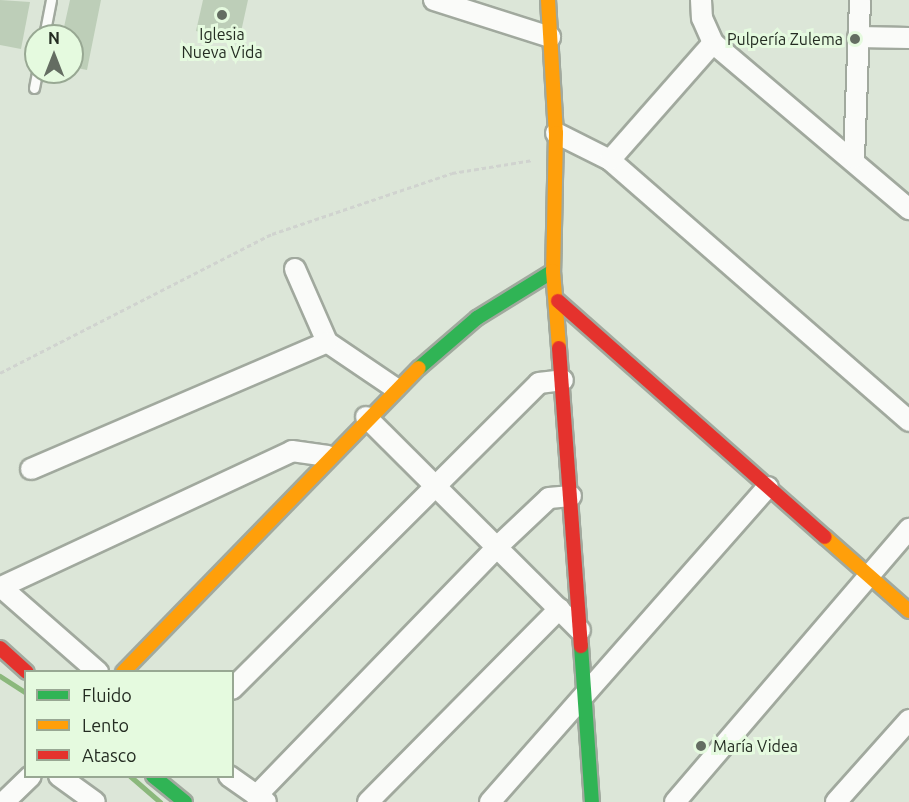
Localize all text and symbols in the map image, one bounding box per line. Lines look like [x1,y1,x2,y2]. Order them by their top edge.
marker: Iglesia Nueva Vida [215,8,229,22]
north arrow [24,24,84,84]
place label: Iglesia Nueva Vida [181,24,263,62]
text: N [48,29,60,47]
place label: Pulpería Zulema [727,29,843,49]
marker: Pulpería Zulema [848,32,862,46]
legend [24,670,234,778]
text: Fluido [82,685,132,705]
text: Lento [82,715,129,735]
place label: María Videa [713,736,798,756]
marker: María Videa [694,739,708,753]
text: Atasco [82,745,137,765]

